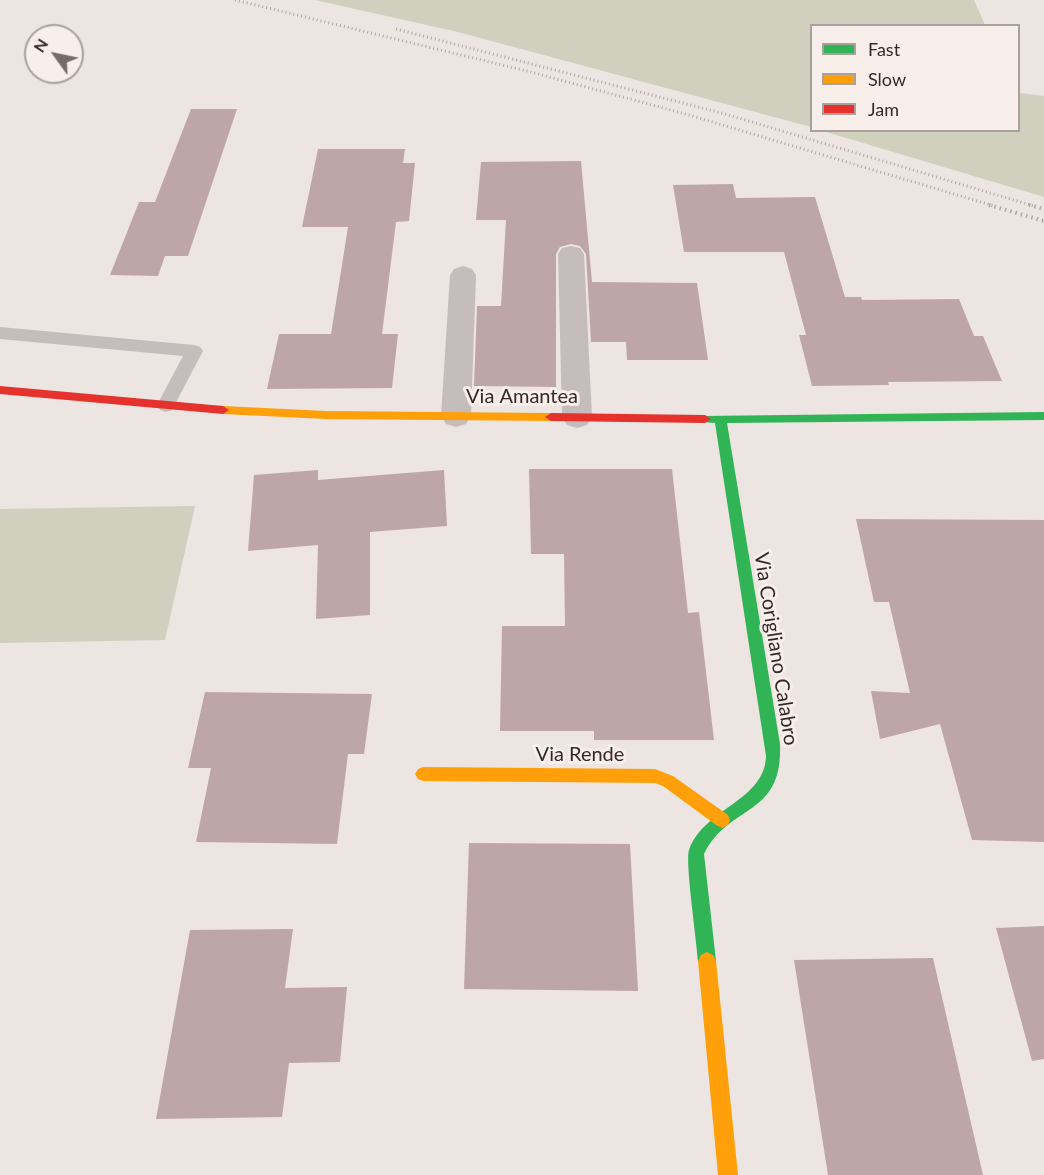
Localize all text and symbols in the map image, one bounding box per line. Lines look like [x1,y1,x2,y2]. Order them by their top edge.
north arrow [24,24,84,84]
legend [810,24,1020,132]
text: N [29,35,51,55]
text: Fast [868,38,900,60]
text: Slow [868,68,906,90]
text: Jam [868,98,899,120]
street label: Via Amantea [466,385,578,409]
street label: Via Corigliano Calabro [749,551,803,747]
street label: Via Rende [536,743,624,767]

